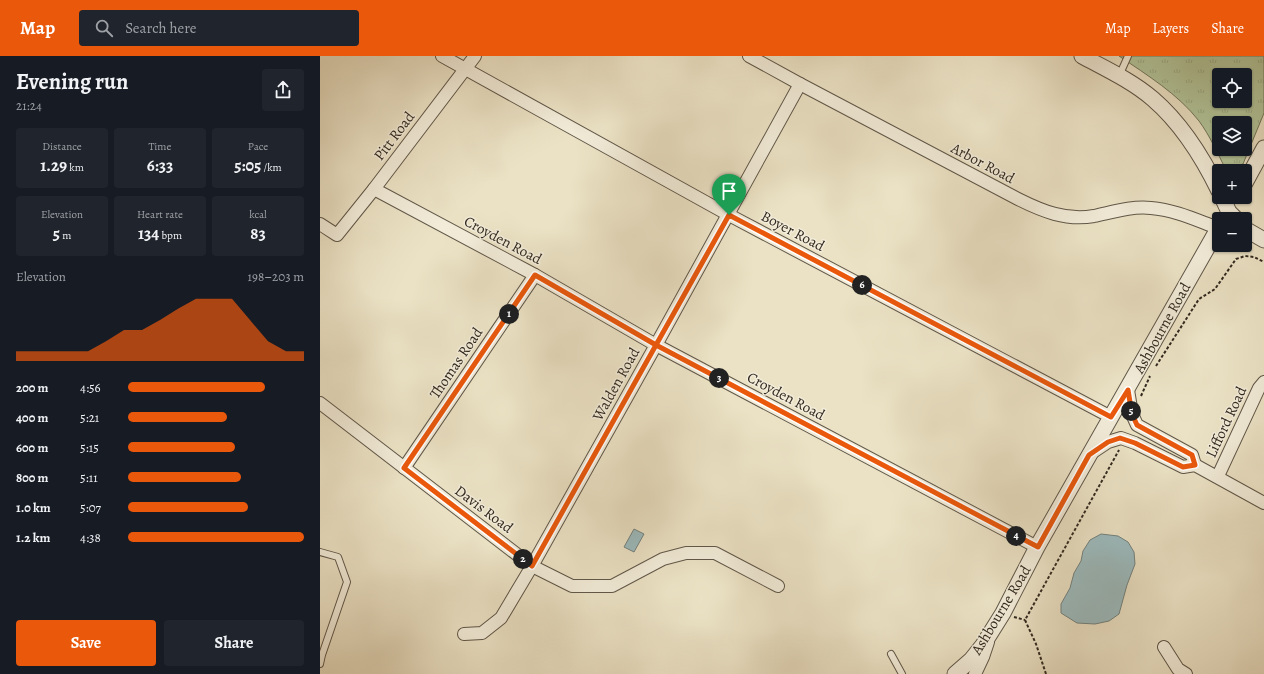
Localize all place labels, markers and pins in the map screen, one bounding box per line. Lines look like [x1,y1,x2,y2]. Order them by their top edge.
pin [712,174,746,215]
pin: 6 [852,275,872,295]
pin: 1 [499,304,519,324]
pin: 3 [709,368,729,388]
pin: 5 [1121,401,1141,421]
pin: 4 [1006,526,1026,546]
pin: 2 [513,549,533,569]

